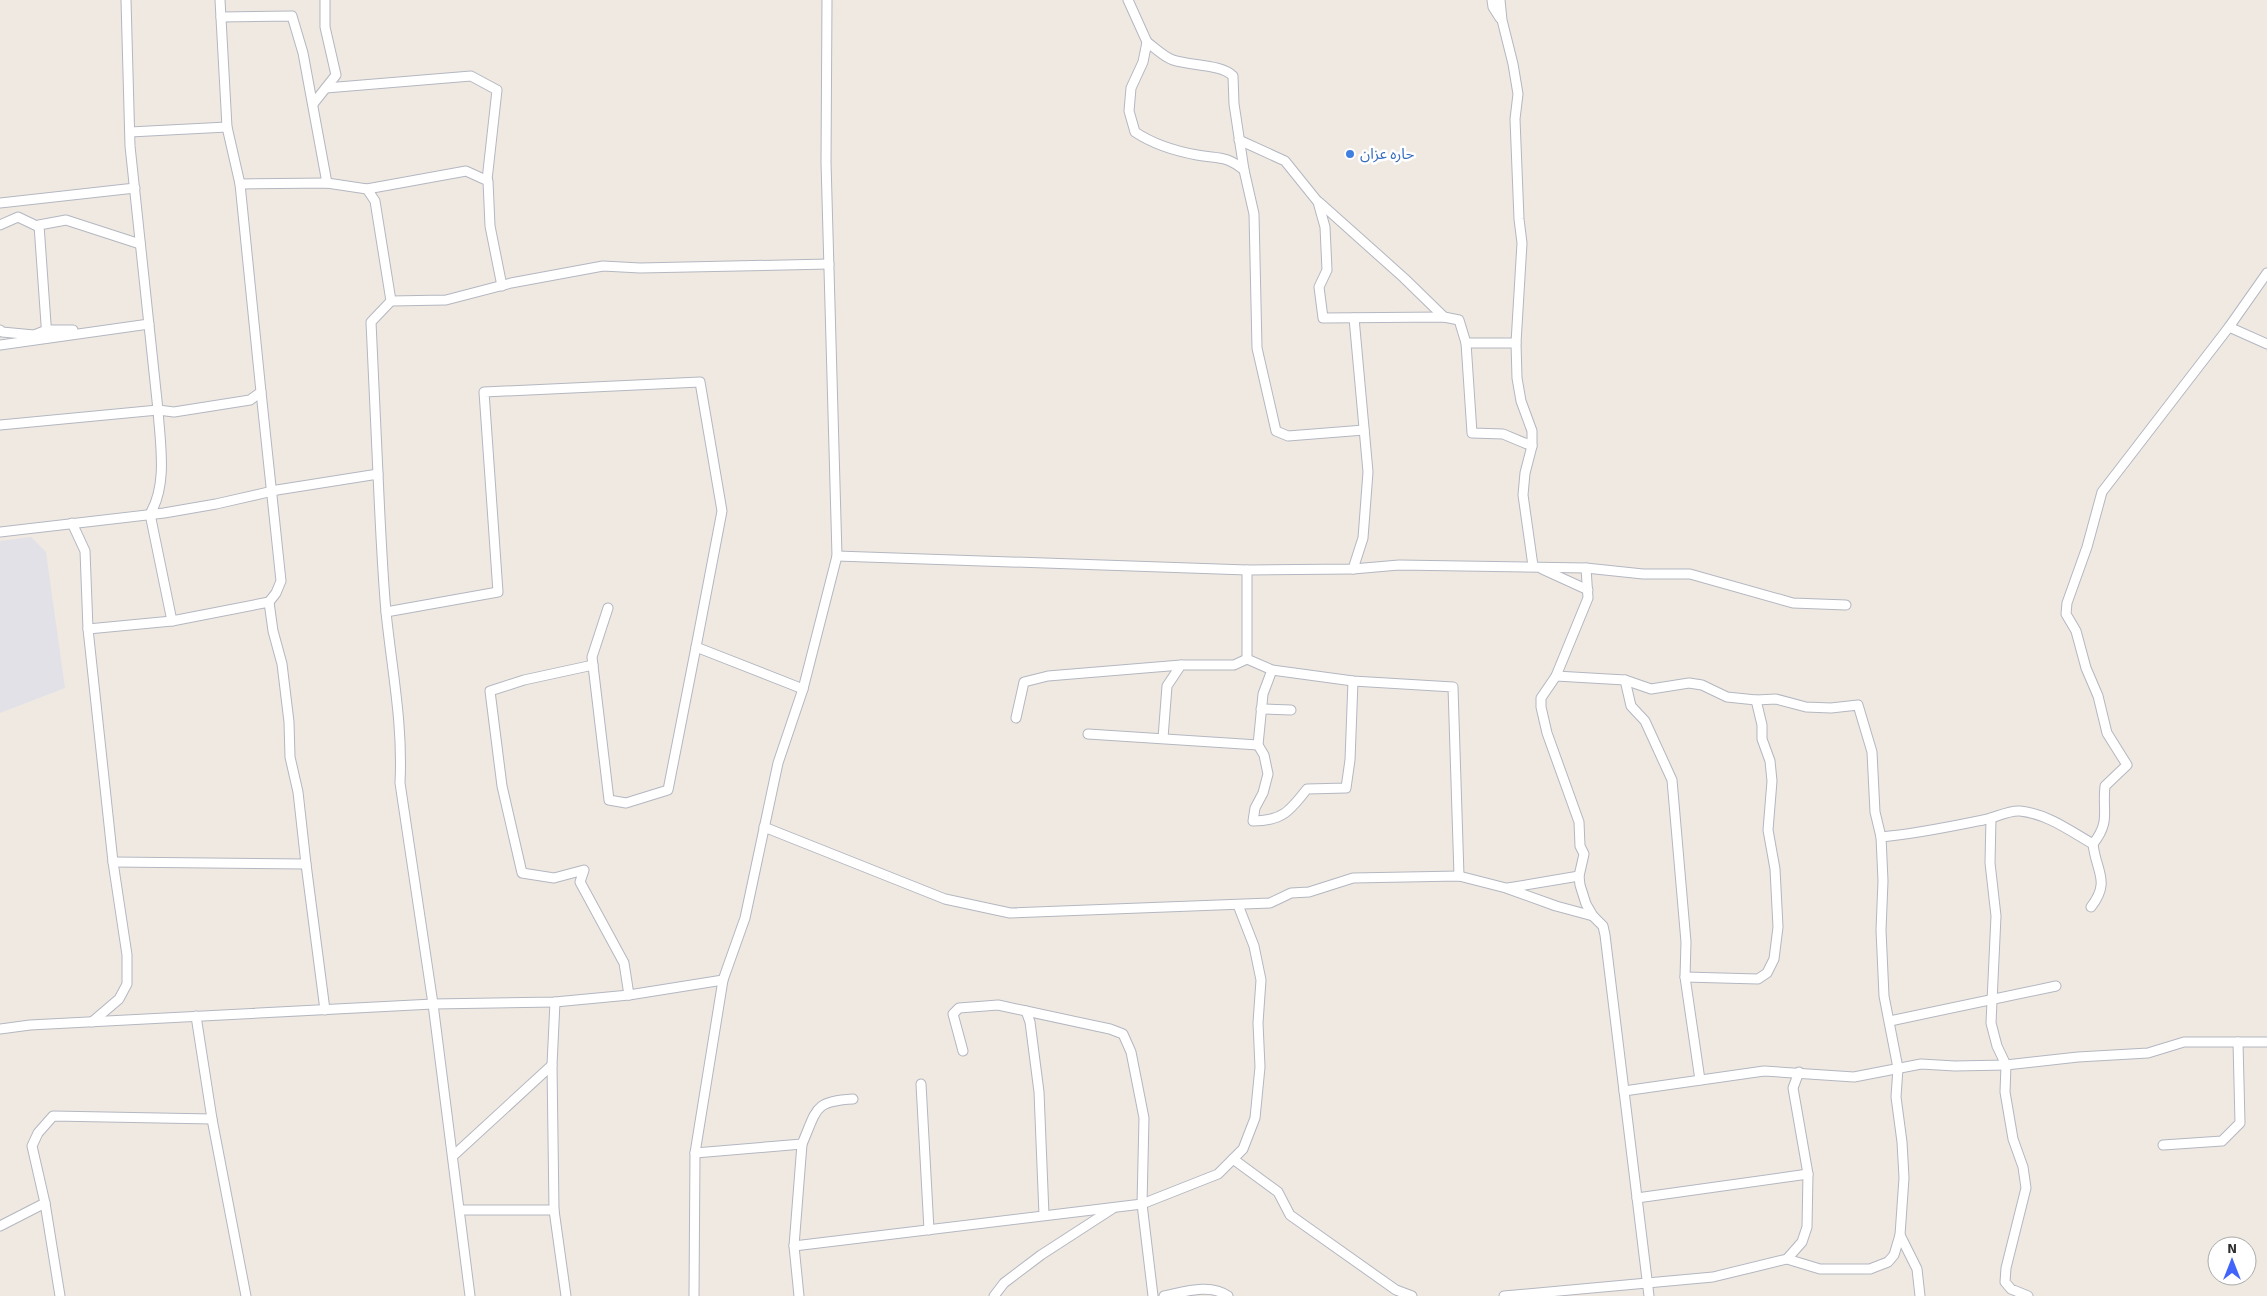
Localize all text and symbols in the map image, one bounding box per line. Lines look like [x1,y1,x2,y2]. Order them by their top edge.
place label: حاره عزان [1360,145,1415,163]
marker: حاره عزان [1344,148,1356,160]
north arrow [2207,1236,2257,1286]
text: N [2227,1240,2237,1257]

